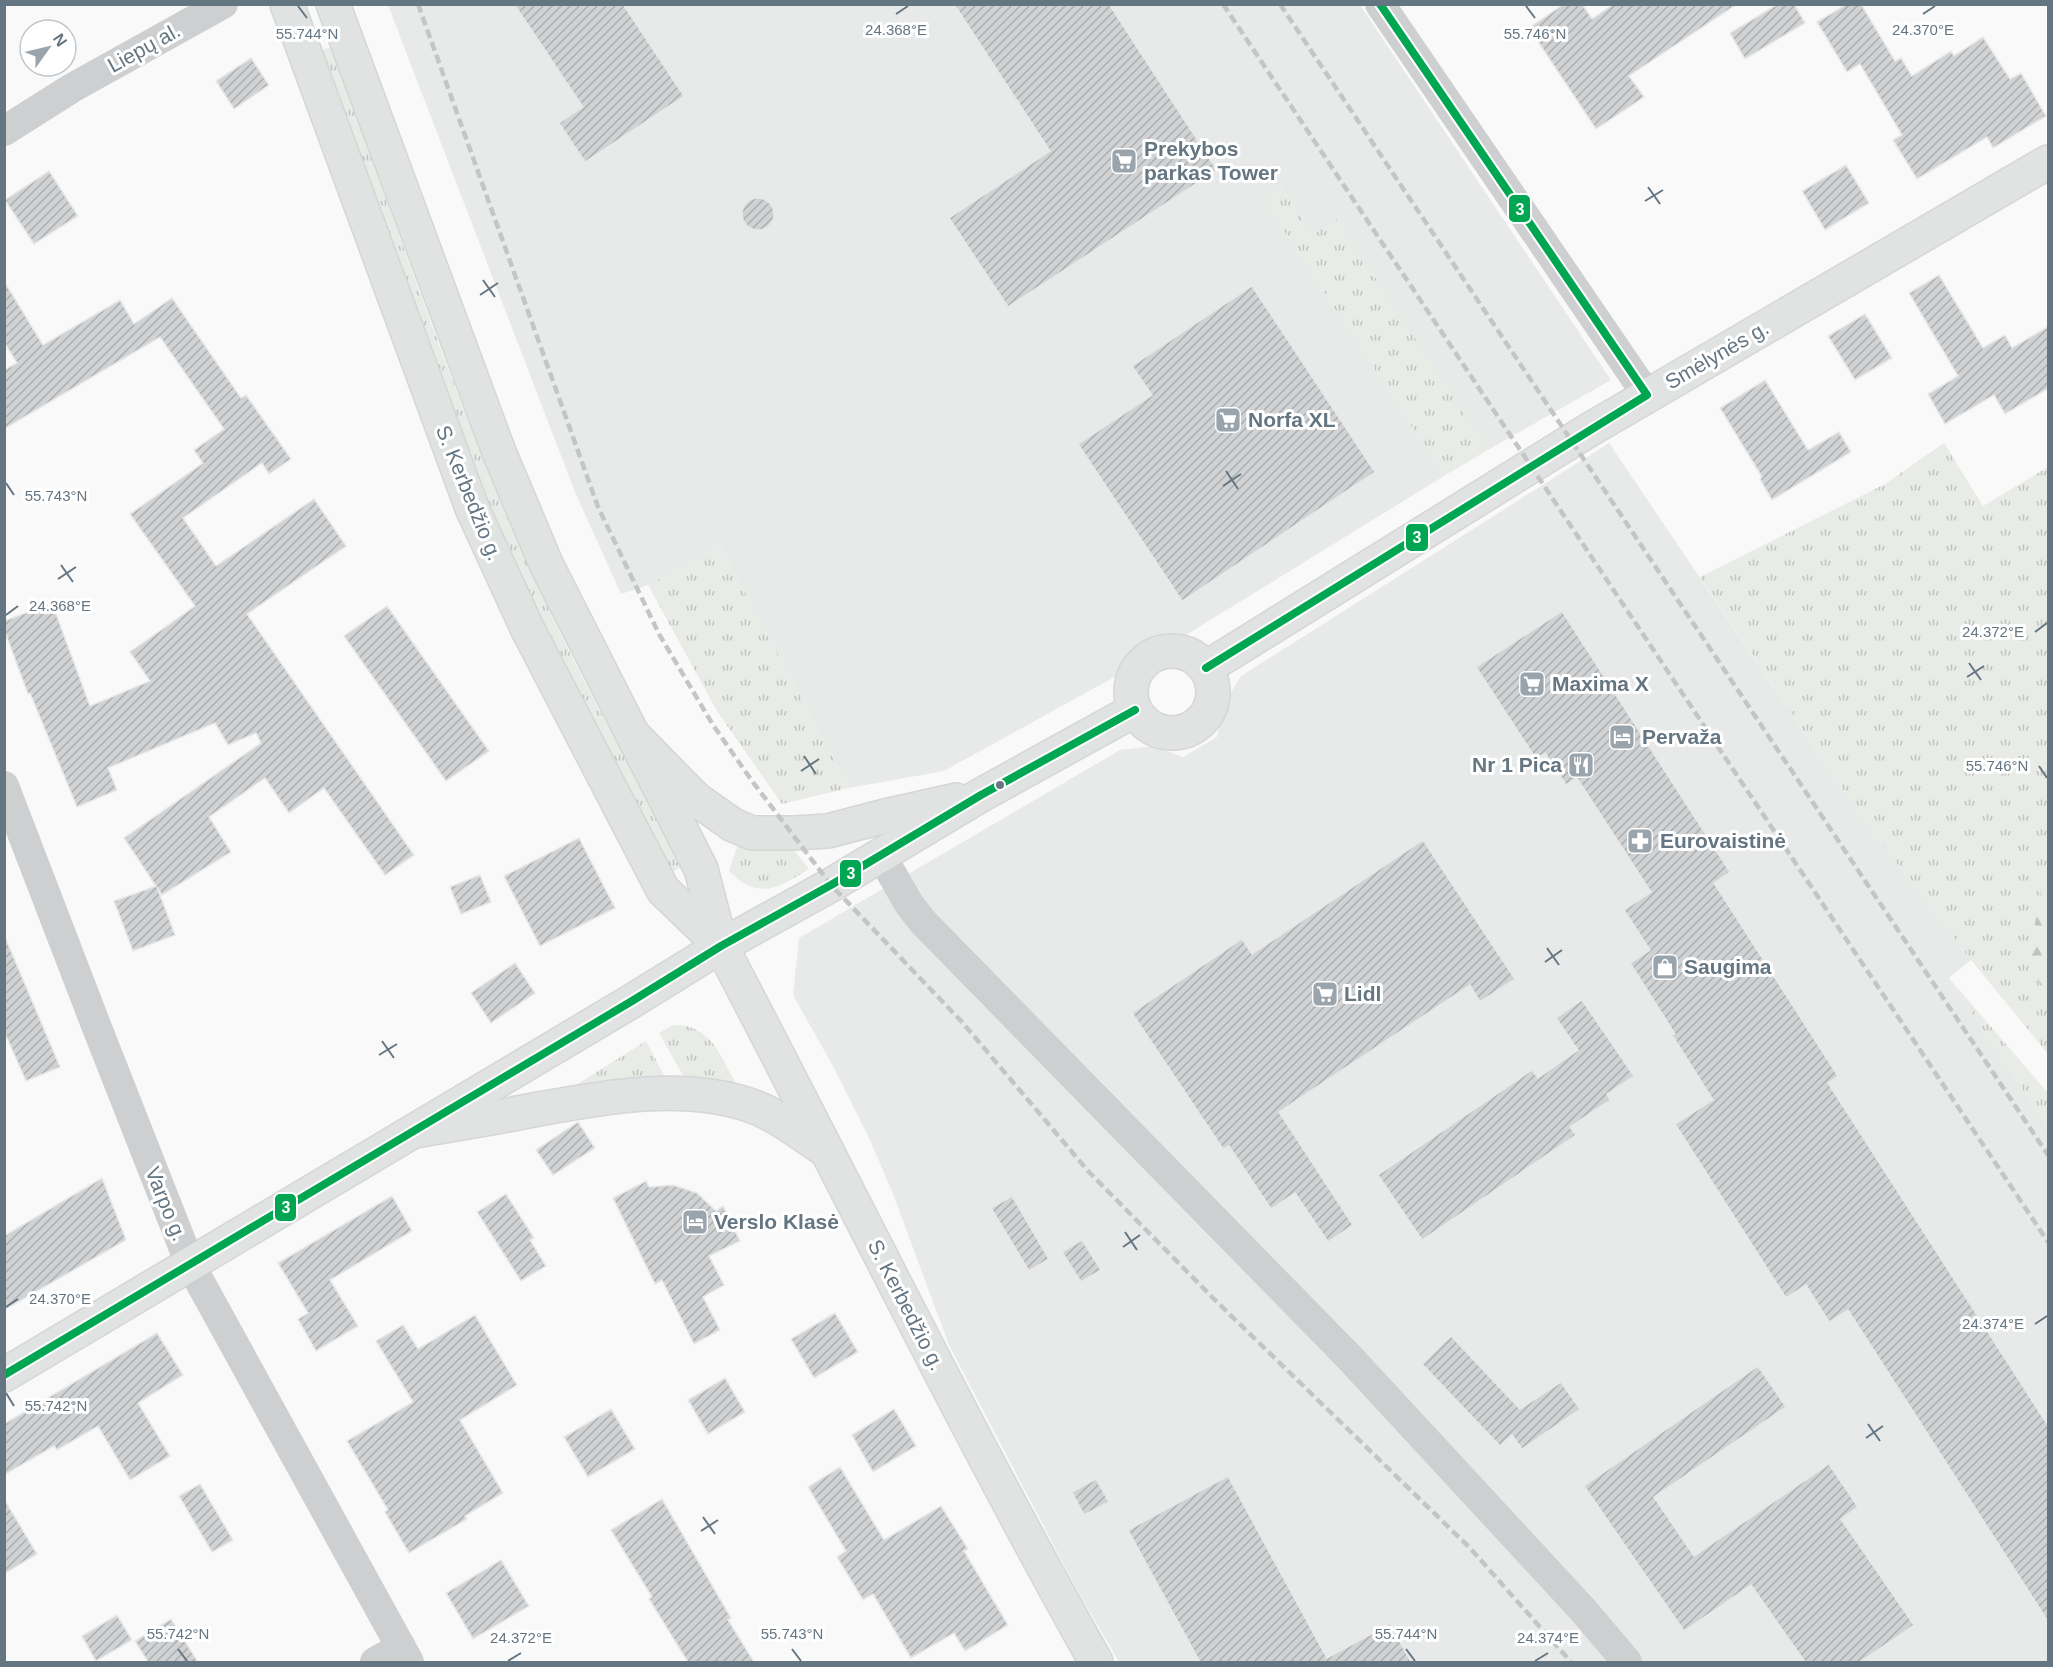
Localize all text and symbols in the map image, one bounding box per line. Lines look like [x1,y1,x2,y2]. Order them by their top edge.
north arrow [18,18,78,78]
street label: Liepų al. [103,18,184,77]
text: 24.368°E [865,21,927,38]
text: 24.370°E [1892,21,1954,38]
text: 55.744°N [276,25,338,42]
text: 55.746°N [1504,25,1566,42]
text: N [50,30,70,49]
place label: Prekybos parkas Tower [1144,137,1278,184]
supermarket icon: Prekybos parkas Tower [1109,146,1139,176]
line badge: 3 [1508,194,1531,223]
text: 3 [1516,201,1525,218]
street label: Smėlynės g. [1661,316,1773,393]
supermarket icon: Norfa XL [1213,405,1243,435]
place label: Norfa XL [1248,408,1336,431]
street label: S. Kerbedžio g. [432,422,507,564]
text: 55.743°N [25,487,87,504]
line badge: 3 [1405,523,1429,552]
text: 3 [1413,529,1422,546]
text: 24.368°E [29,597,91,614]
text: 24.372°E [1962,623,2024,640]
supermarket icon: Maxima X [1517,669,1547,699]
place label: Maxima X [1552,672,1649,695]
hotel icon: Pervaža [1607,722,1637,752]
place label: Pervaža [1642,725,1722,748]
restaurant icon: Nr 1 Pica [1566,750,1596,780]
place label: Nr 1 Pica [1472,753,1562,776]
text: 55.746°N [1966,757,2028,774]
unlabelled marker [994,779,1006,791]
pharmacy icon: Eurovaistinė [1625,826,1655,856]
place label: Eurovaistinė [1660,829,1786,852]
line badge: 3 [839,859,862,888]
text: 3 [847,865,856,882]
shop icon: Saugima [1650,952,1680,982]
place label: Saugima [1684,955,1772,978]
supermarket icon: Lidl [1310,979,1340,1009]
place label: Lidl [1344,982,1381,1005]
street label: Varpo g. [141,1163,192,1244]
line badge: 3 [274,1193,297,1222]
text: 3 [282,1199,291,1216]
hotel icon: Verslo Klasė [680,1207,710,1237]
place label: Verslo Klasė [714,1210,839,1233]
street label: S. Kerbedžio g. [864,1236,949,1374]
text: 24.370°E [29,1290,91,1307]
text: 24.374°E [1962,1315,2024,1332]
text: 55.742°N [25,1397,87,1414]
text: 55.742°N [147,1625,209,1642]
text: 55.743°N [761,1625,823,1642]
text: 55.744°N [1375,1625,1437,1642]
text: 24.372°E [490,1629,552,1646]
text: 24.374°E [1517,1629,1579,1646]

